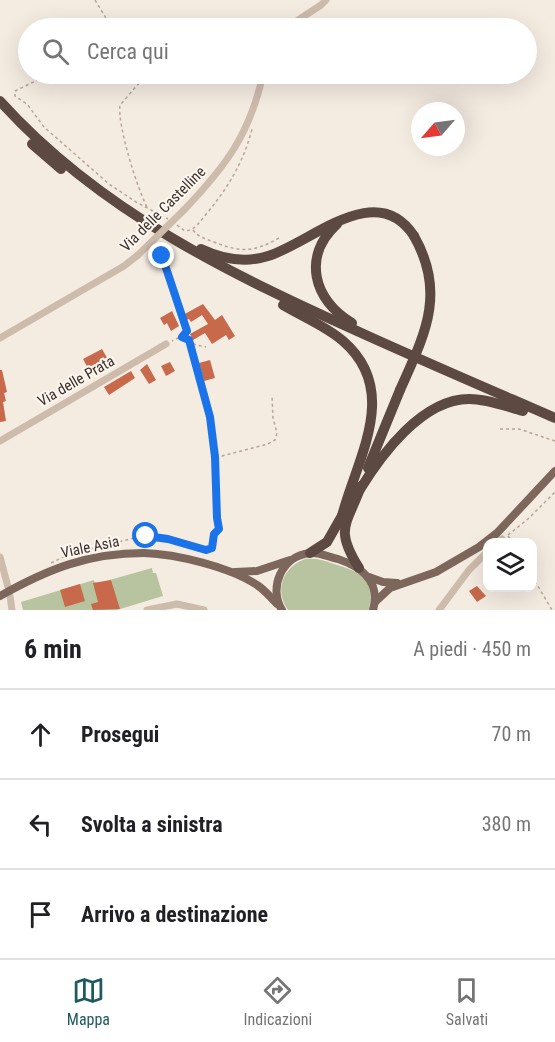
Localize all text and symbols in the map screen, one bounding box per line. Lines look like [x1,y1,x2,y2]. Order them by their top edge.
search box [18,18,537,84]
icon: search [39,35,72,68]
text: Cerca qui [87,39,169,64]
north arrow [411,102,465,156]
street label: Via delle Castelline [117,163,209,255]
route end [148,242,174,268]
street label: Via delle Prata [34,352,118,410]
route start [132,522,158,548]
street label: Viale Asia [59,532,121,562]
map controls [483,538,537,592]
button: layers [483,538,537,592]
text: 6 min [24,634,82,664]
text: A piedi · 450 m [413,637,531,661]
icon: ahead [24,718,57,751]
text: Prosegui [81,722,159,747]
text: 70 m [492,722,531,746]
icon: left [24,808,57,841]
text: Svolta a sinistra [81,812,223,837]
text: 380 m [482,812,531,836]
icon: arrive [24,898,57,931]
text: Arrivo a destinazione [81,902,268,927]
tab: Mappa [67,974,110,1029]
tab: Indicazioni [244,974,312,1029]
tab: Salvati [446,974,488,1029]

